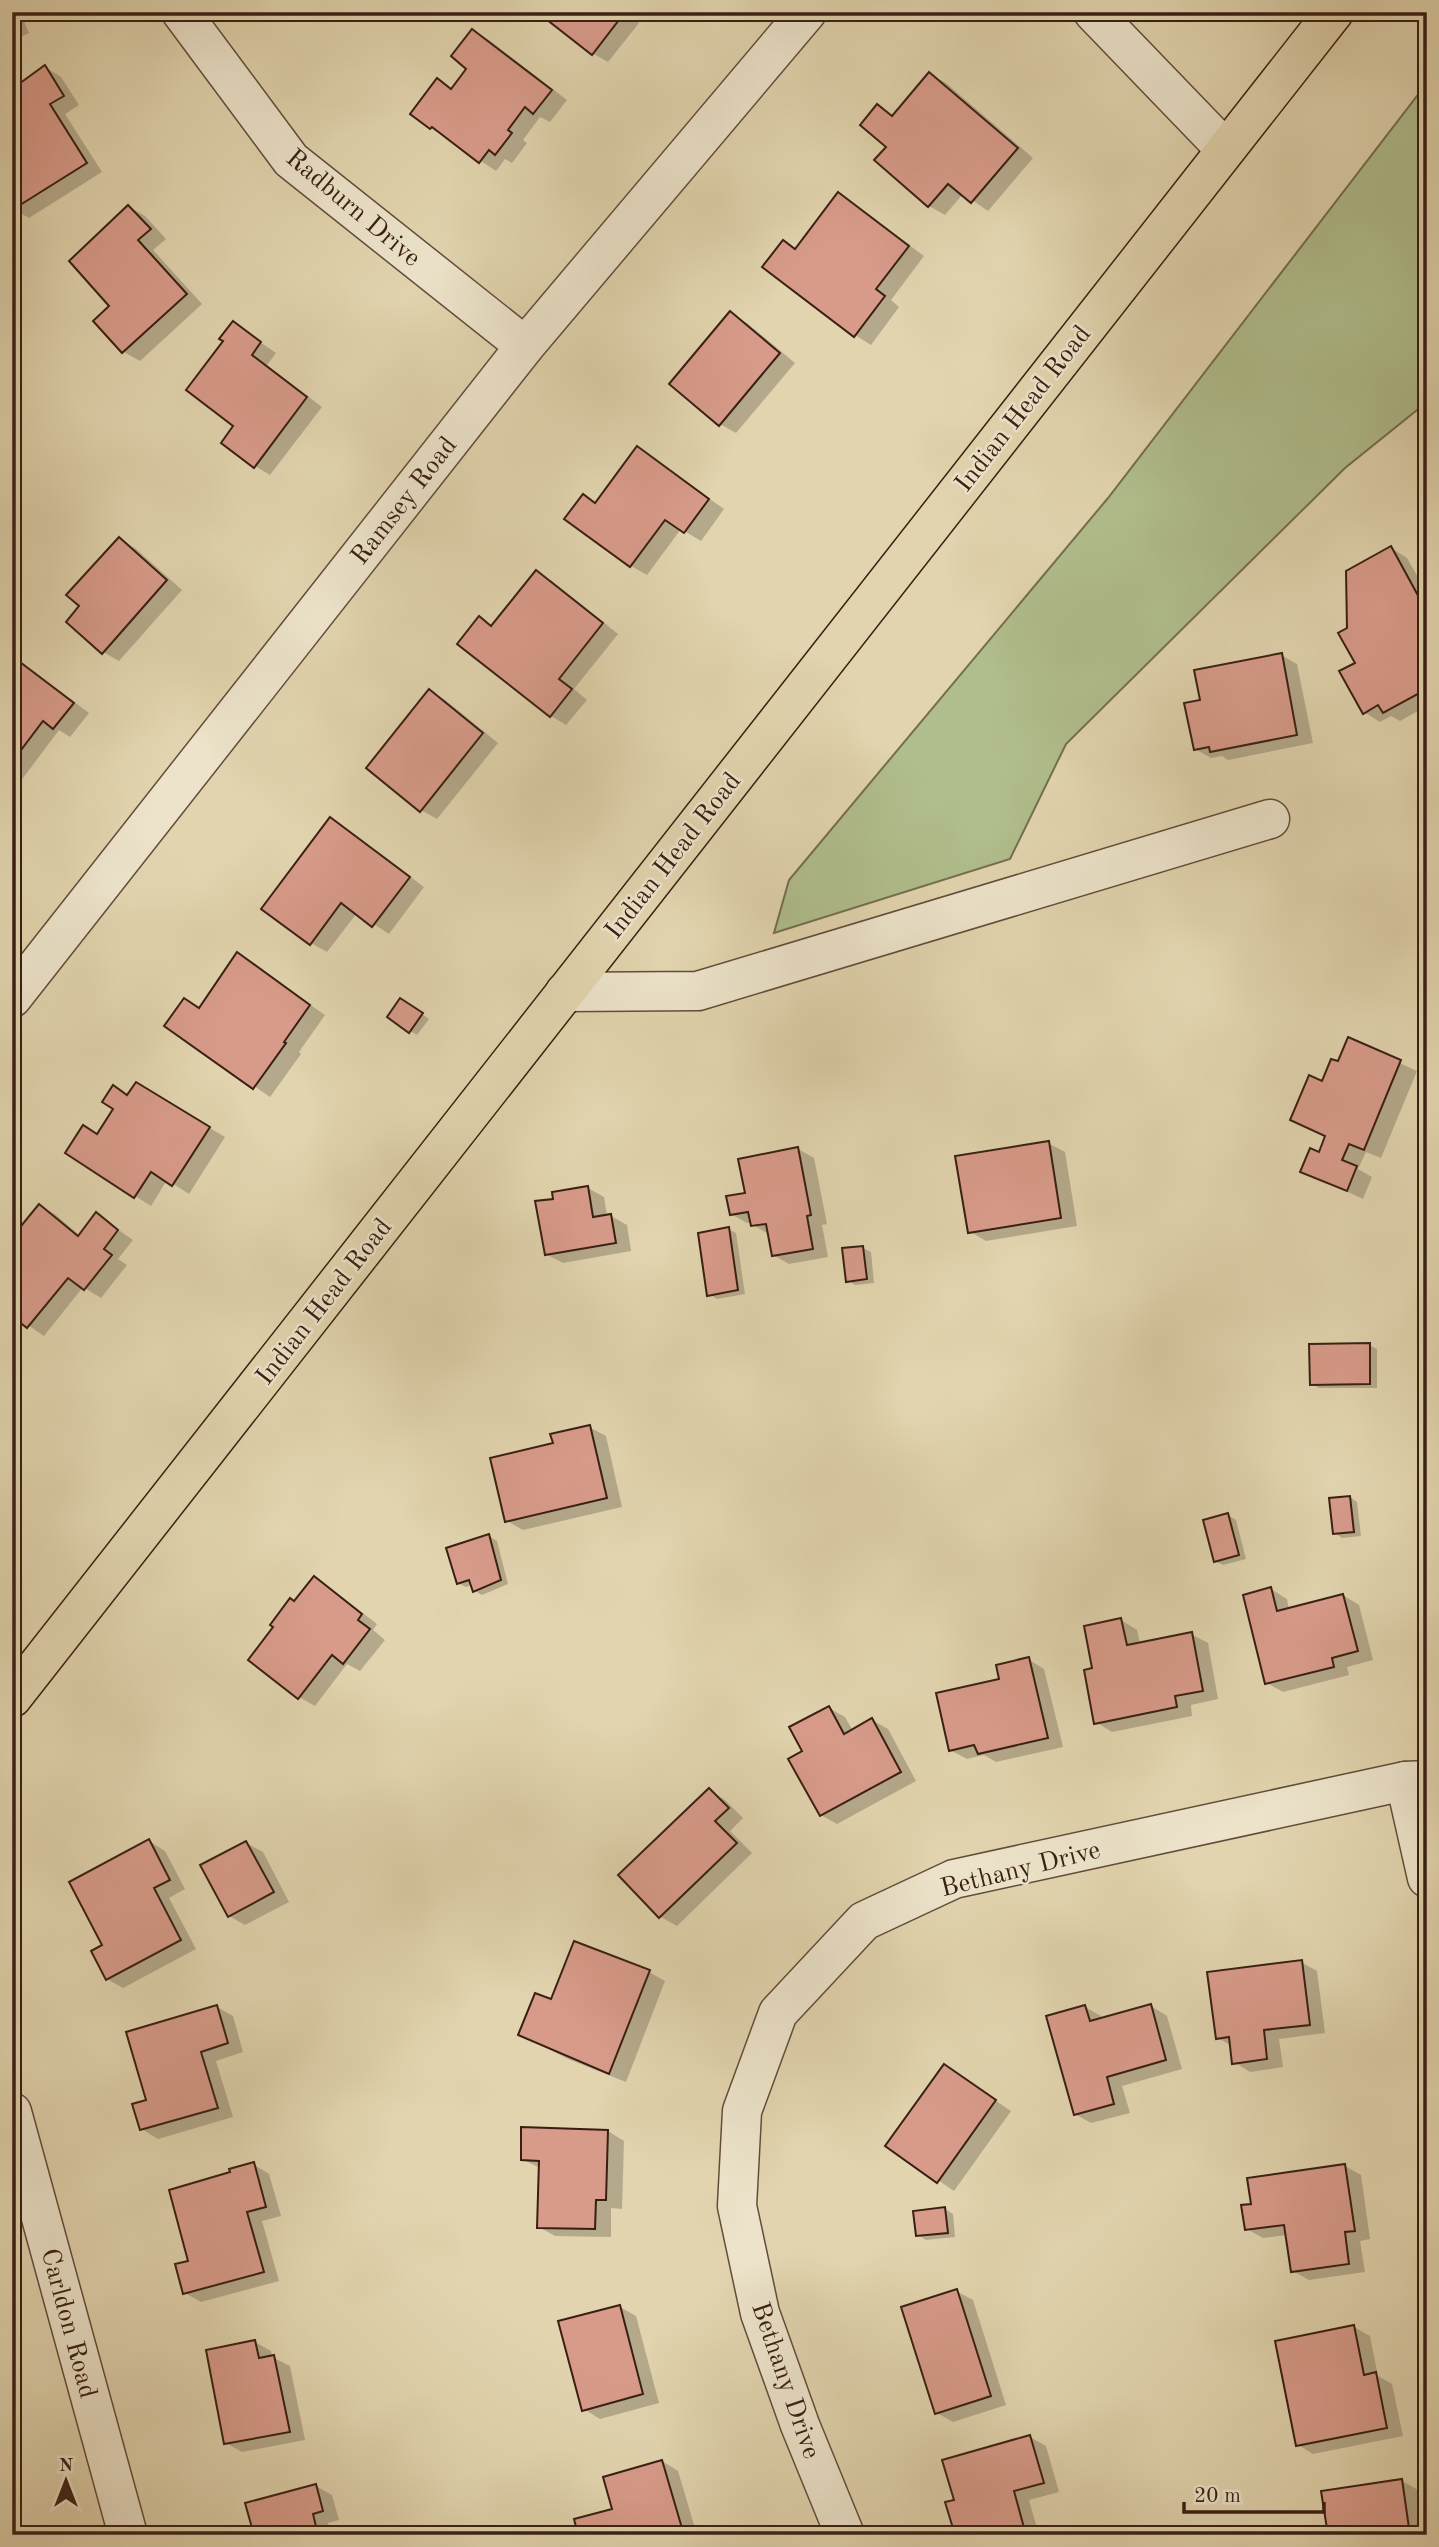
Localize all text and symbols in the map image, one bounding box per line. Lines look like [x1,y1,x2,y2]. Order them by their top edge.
street label: Radburn Drive [281,145,425,272]
street label: Indian Head Road [951,321,1096,497]
street label: Ramsey Road [347,432,462,570]
street label: Indian Head Road [601,768,746,944]
street label: Indian Head Road [252,1214,397,1390]
street label: Bethany Drive [938,1838,1103,1902]
street label: Carldon Road [36,2246,101,2401]
street label: Bethany Drive [746,2299,824,2462]
north arrow [32,2446,102,2516]
text: N [59,2457,74,2476]
scale bar [1184,2470,1324,2514]
text: 20 m [1194,2486,1241,2507]

